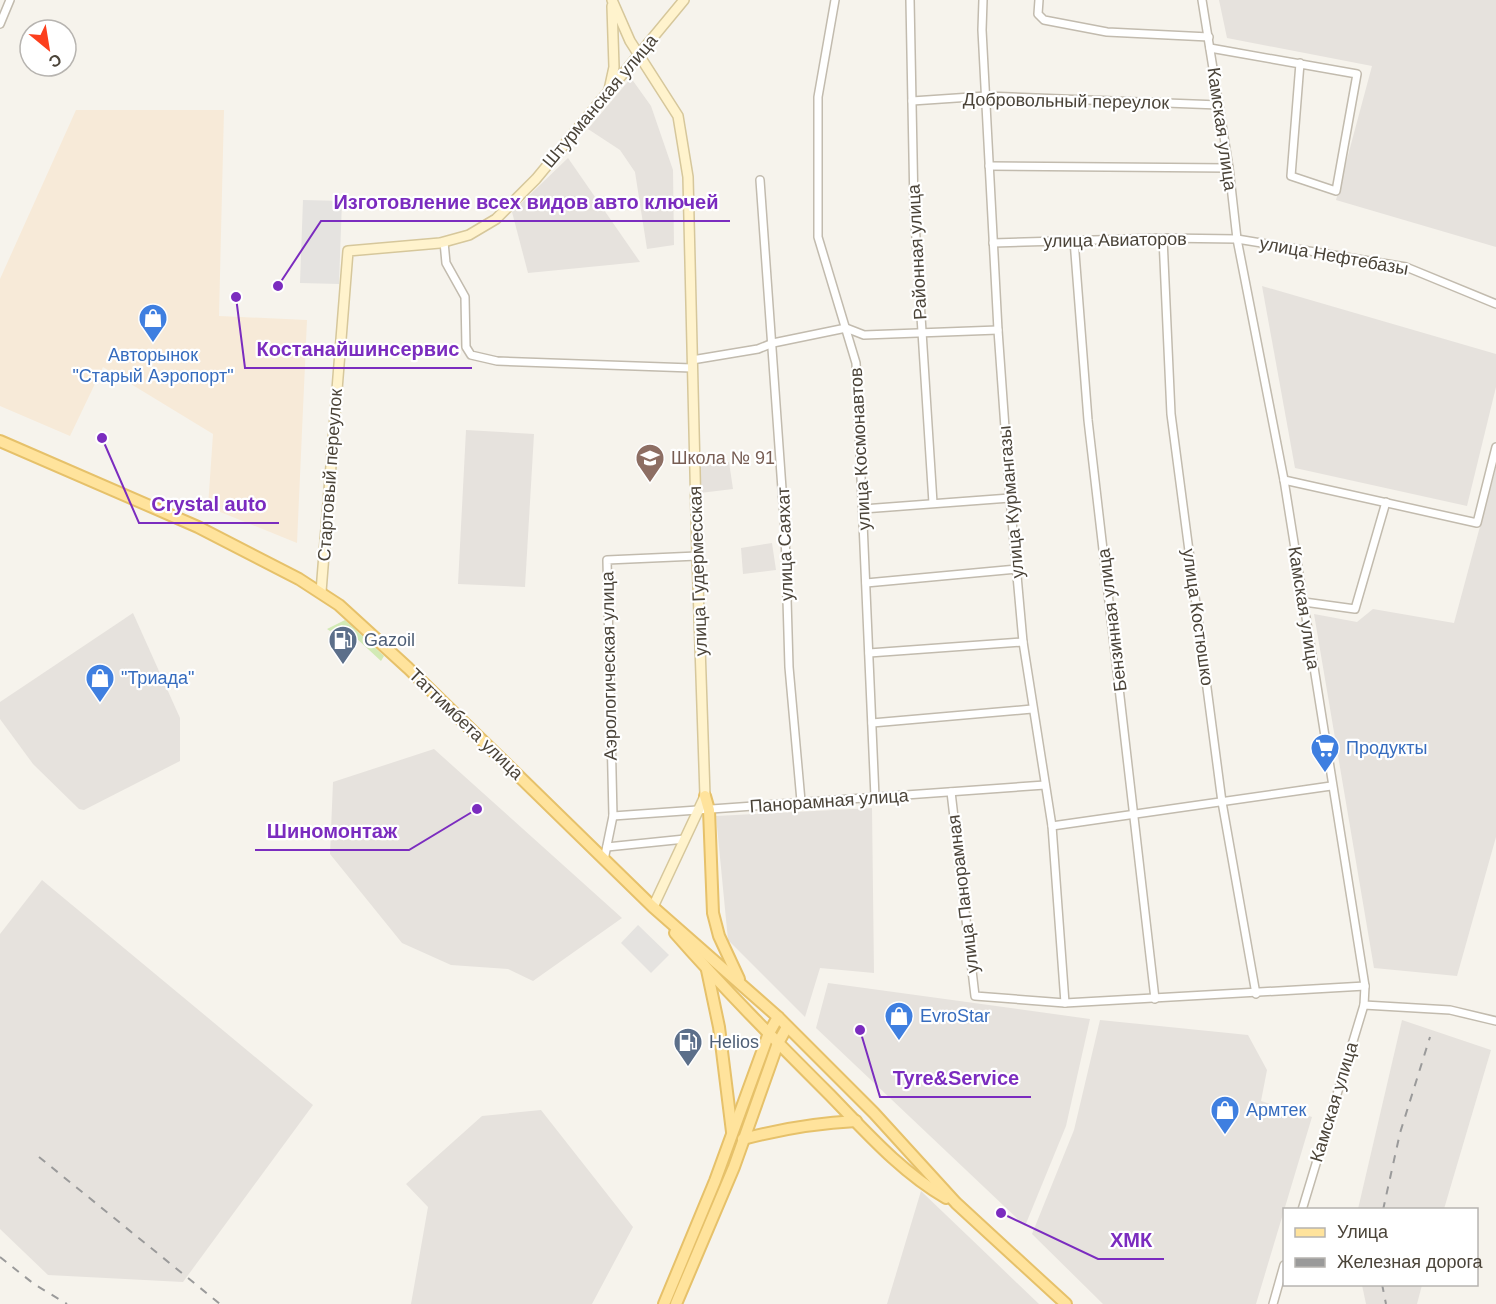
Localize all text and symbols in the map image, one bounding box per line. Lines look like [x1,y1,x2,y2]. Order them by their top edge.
north arrow [18,18,78,78]
street label: Штурманская улица [538,30,662,172]
text: С [46,50,65,71]
street label: Камская улица [1203,66,1241,193]
street label: Добровольный переулок [963,89,1169,113]
callout: Изготовление всех видов авто ключей [321,183,730,221]
street label: Районная улица [903,183,931,320]
text: Изготовление всех видов авто ключей [333,191,719,213]
street label: улица Авиаторов [1043,229,1187,251]
street label: улица Нефтебазы [1258,233,1410,279]
shop icon: Авторынок "Старый Аэропорт" [137,302,169,344]
callout: Костанайшинсервис [245,330,472,368]
text: Костанайшинсервис [257,338,459,360]
place label: Авторынок "Старый Аэропорт" [72,345,234,386]
street label: улица Космонавтов [846,367,874,531]
street label: Стартовый переулок [314,388,346,562]
street label: улица Курмангазы [994,425,1028,579]
school or university icon: Школа № 91 [634,442,666,484]
place label: Школа № 91 [671,448,775,468]
callout: Crystal auto [139,485,279,523]
street label: улица Гудермесская [685,486,711,656]
street label: улица Саяхат [773,487,797,601]
text: Crystal auto [151,493,267,515]
street label: Камская улица [1284,545,1324,672]
street label: Бензинная улица [1093,546,1131,693]
street label: улица Костюшко [1178,547,1218,687]
street label: Аэрологическая улица [597,570,621,761]
fuel station icon: Gazoil [327,624,359,666]
place label: Gazoil [364,630,415,650]
shop icon: "Триада" [84,662,116,704]
street label: Таттимбета улица [405,665,528,784]
place label: "Триада" [121,668,194,688]
supermarket icon: Продукты [1309,732,1341,774]
place label: Продукты [1346,738,1427,758]
street label: Панорамная улица [749,785,910,817]
callout: Шиномонтаж [255,812,409,850]
street label: улица Панорамная [943,814,983,974]
text: Шиномонтаж [267,820,398,842]
shop icon: EvroStar [883,1000,915,1042]
place label: EvroStar [920,1006,990,1026]
fuel station icon: Helios [672,1026,704,1068]
place label: Helios [709,1032,759,1052]
street label: Камская улица [1306,1039,1362,1164]
callout: Tyre&Service [880,1059,1031,1097]
text: Tyre&Service [893,1067,1019,1089]
shop icon: Армтек [1209,1094,1241,1136]
place label: Армтек [1246,1100,1306,1120]
legend [1283,1208,1478,1286]
callout: ХМК [1098,1221,1164,1259]
text: Улица [1337,1222,1389,1242]
text: ХМК [1110,1229,1153,1251]
text: Железная дорога [1337,1252,1484,1272]

